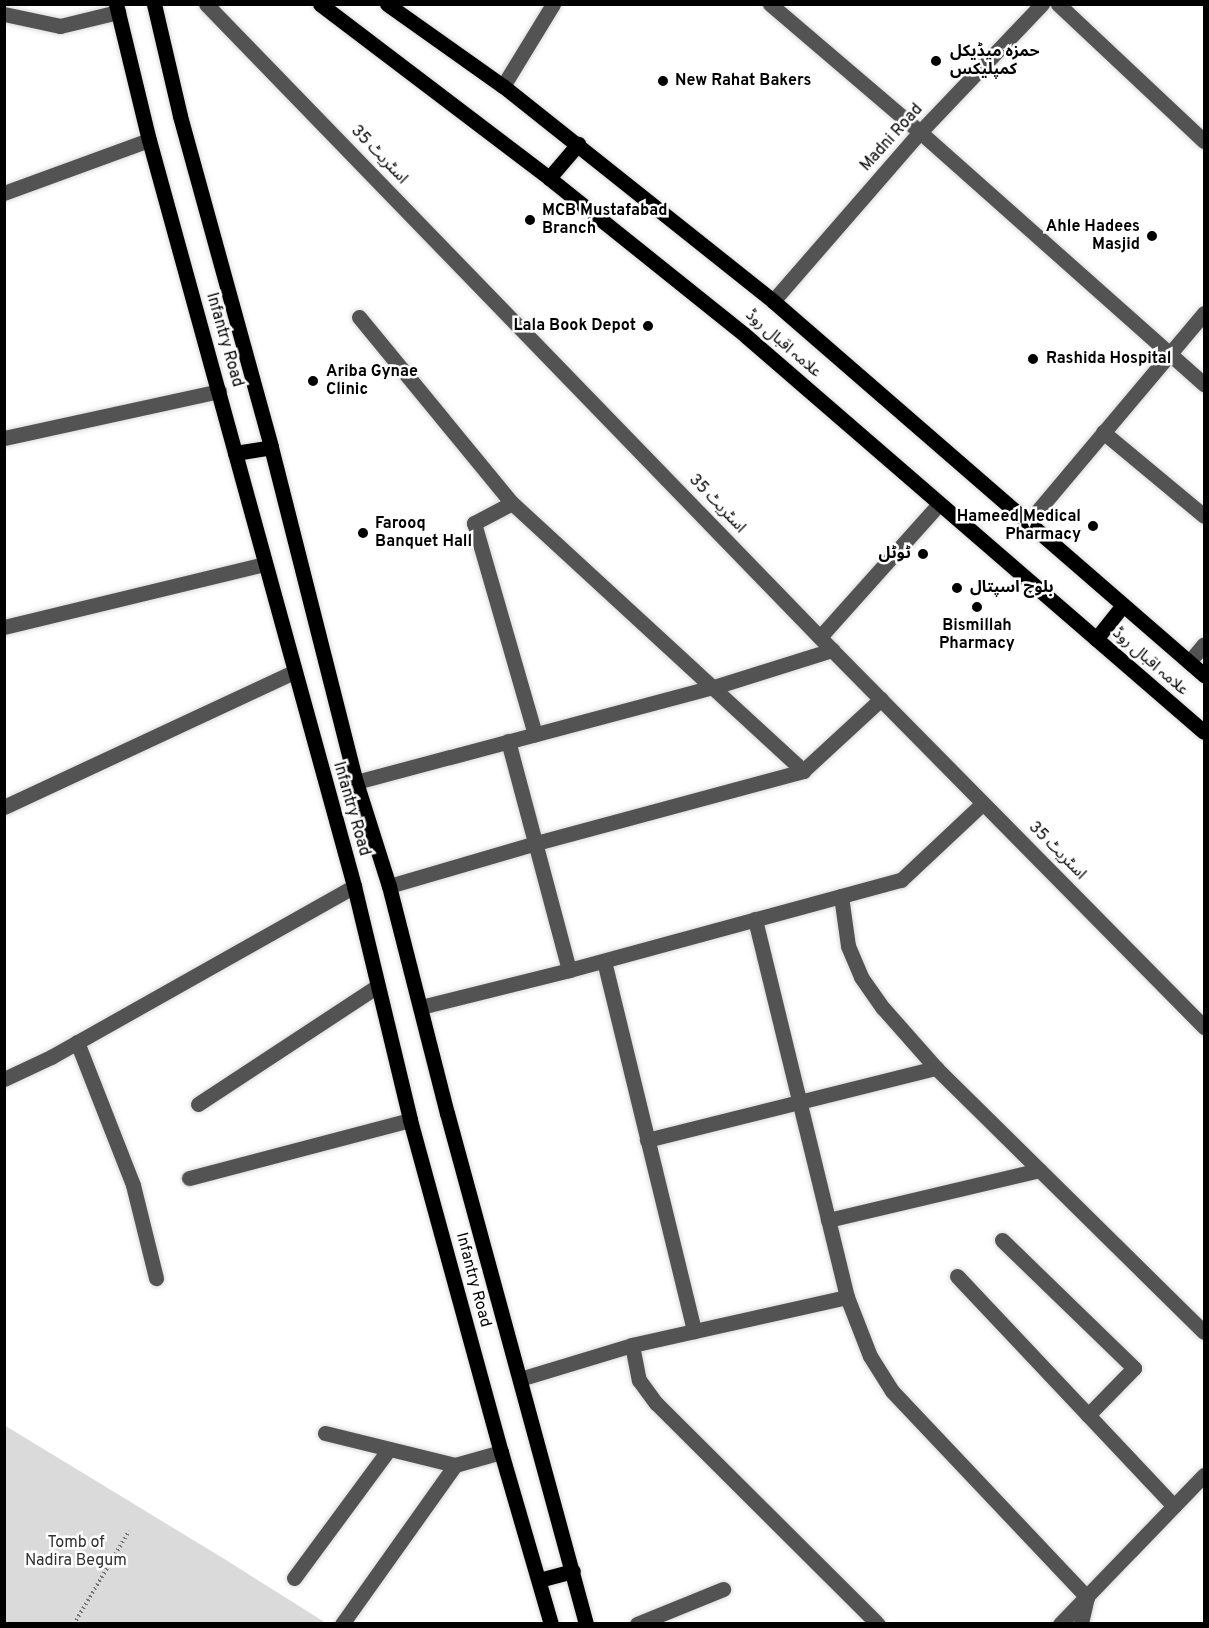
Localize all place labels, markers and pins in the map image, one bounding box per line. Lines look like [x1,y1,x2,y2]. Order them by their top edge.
place label: حمزہ میڈیکل کمپلیکس [950,42,1040,80]
marker: حمزہ میڈیکل کمپلیکس [927,52,945,70]
place label: New Rahat Bakers [675,71,811,91]
marker: New Rahat Bakers [656,74,670,88]
place label: MCB Mustafabad Branch [542,201,667,239]
marker: MCB Mustafabad Branch [523,213,537,227]
place label: Ahle Hadees Masjid [1046,217,1140,255]
marker: Ahle Hadees Masjid [1145,229,1159,243]
place label: Lala Book Depot [514,316,636,336]
marker: Lala Book Depot [641,319,655,333]
place label: Rashida Hospital [1046,349,1171,369]
marker: Rashida Hospital [1024,350,1042,368]
place label: Ariba Gynae Clinic [326,362,418,400]
marker: Ariba Gynae Clinic [304,372,322,390]
place label: Hameed Medical Pharmacy [957,507,1081,545]
place label: Farooq Banquet Hall [375,514,472,552]
marker: Hameed Medical Pharmacy [1086,519,1100,533]
marker: Farooq Banquet Hall [356,526,370,540]
place label: ٹوٹل [878,544,911,564]
marker: ٹوٹل [916,547,930,561]
place label: بلوچ اسپتال [970,578,1054,598]
marker: بلوچ اسپتال [948,579,966,597]
marker: Bismillah Pharmacy [970,600,984,614]
place label: Bismillah Pharmacy [939,616,1015,654]

